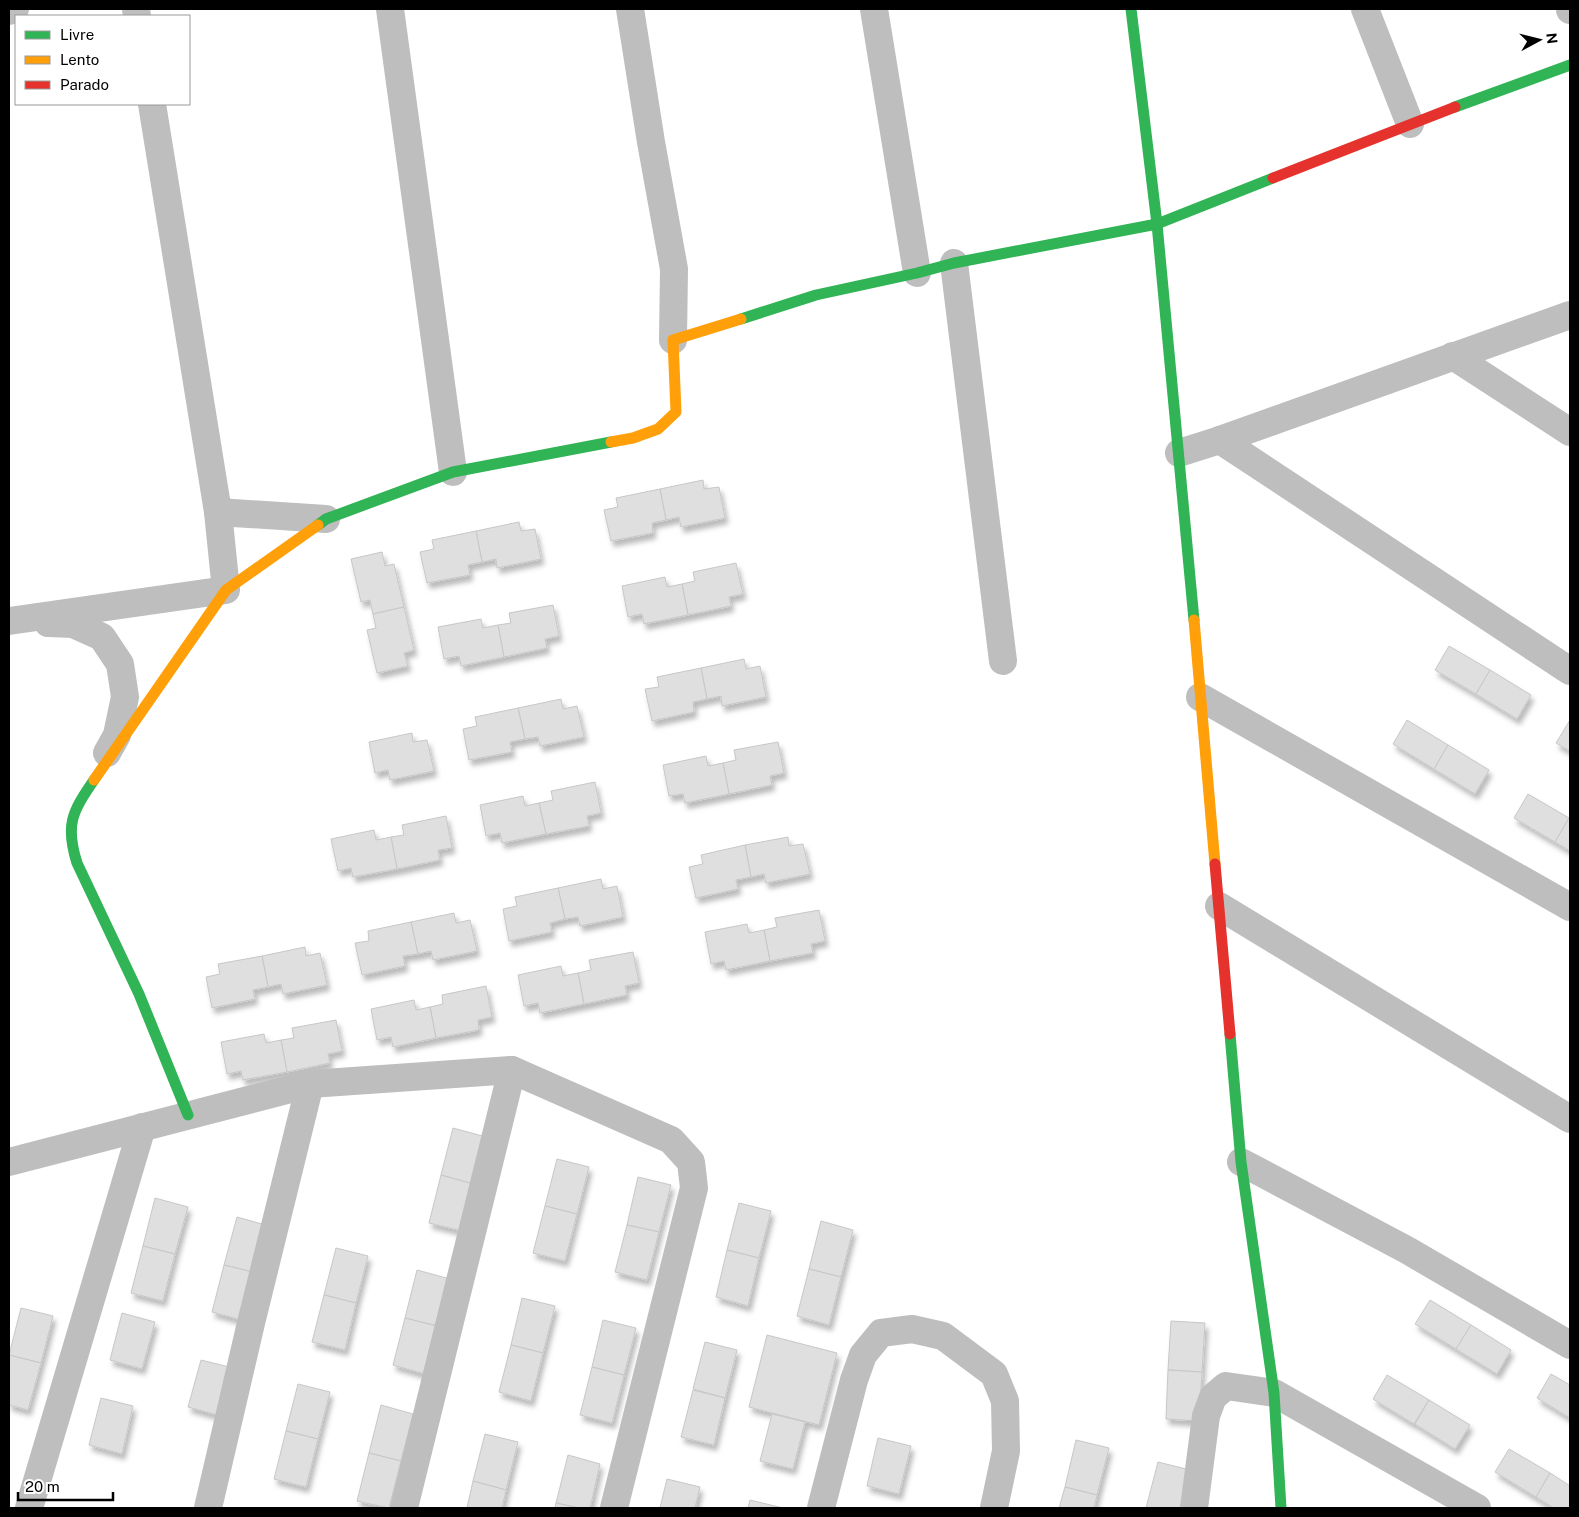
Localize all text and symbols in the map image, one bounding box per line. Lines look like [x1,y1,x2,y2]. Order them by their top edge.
legend [15,15,190,105]
north arrow [1514,15,1564,65]
text: Livre [60,26,94,43]
text: N [1543,32,1561,45]
text: Lento [60,51,99,68]
text: Parado [60,76,109,93]
scale bar [18,1470,112,1502]
text: 20 m [25,1478,60,1495]

